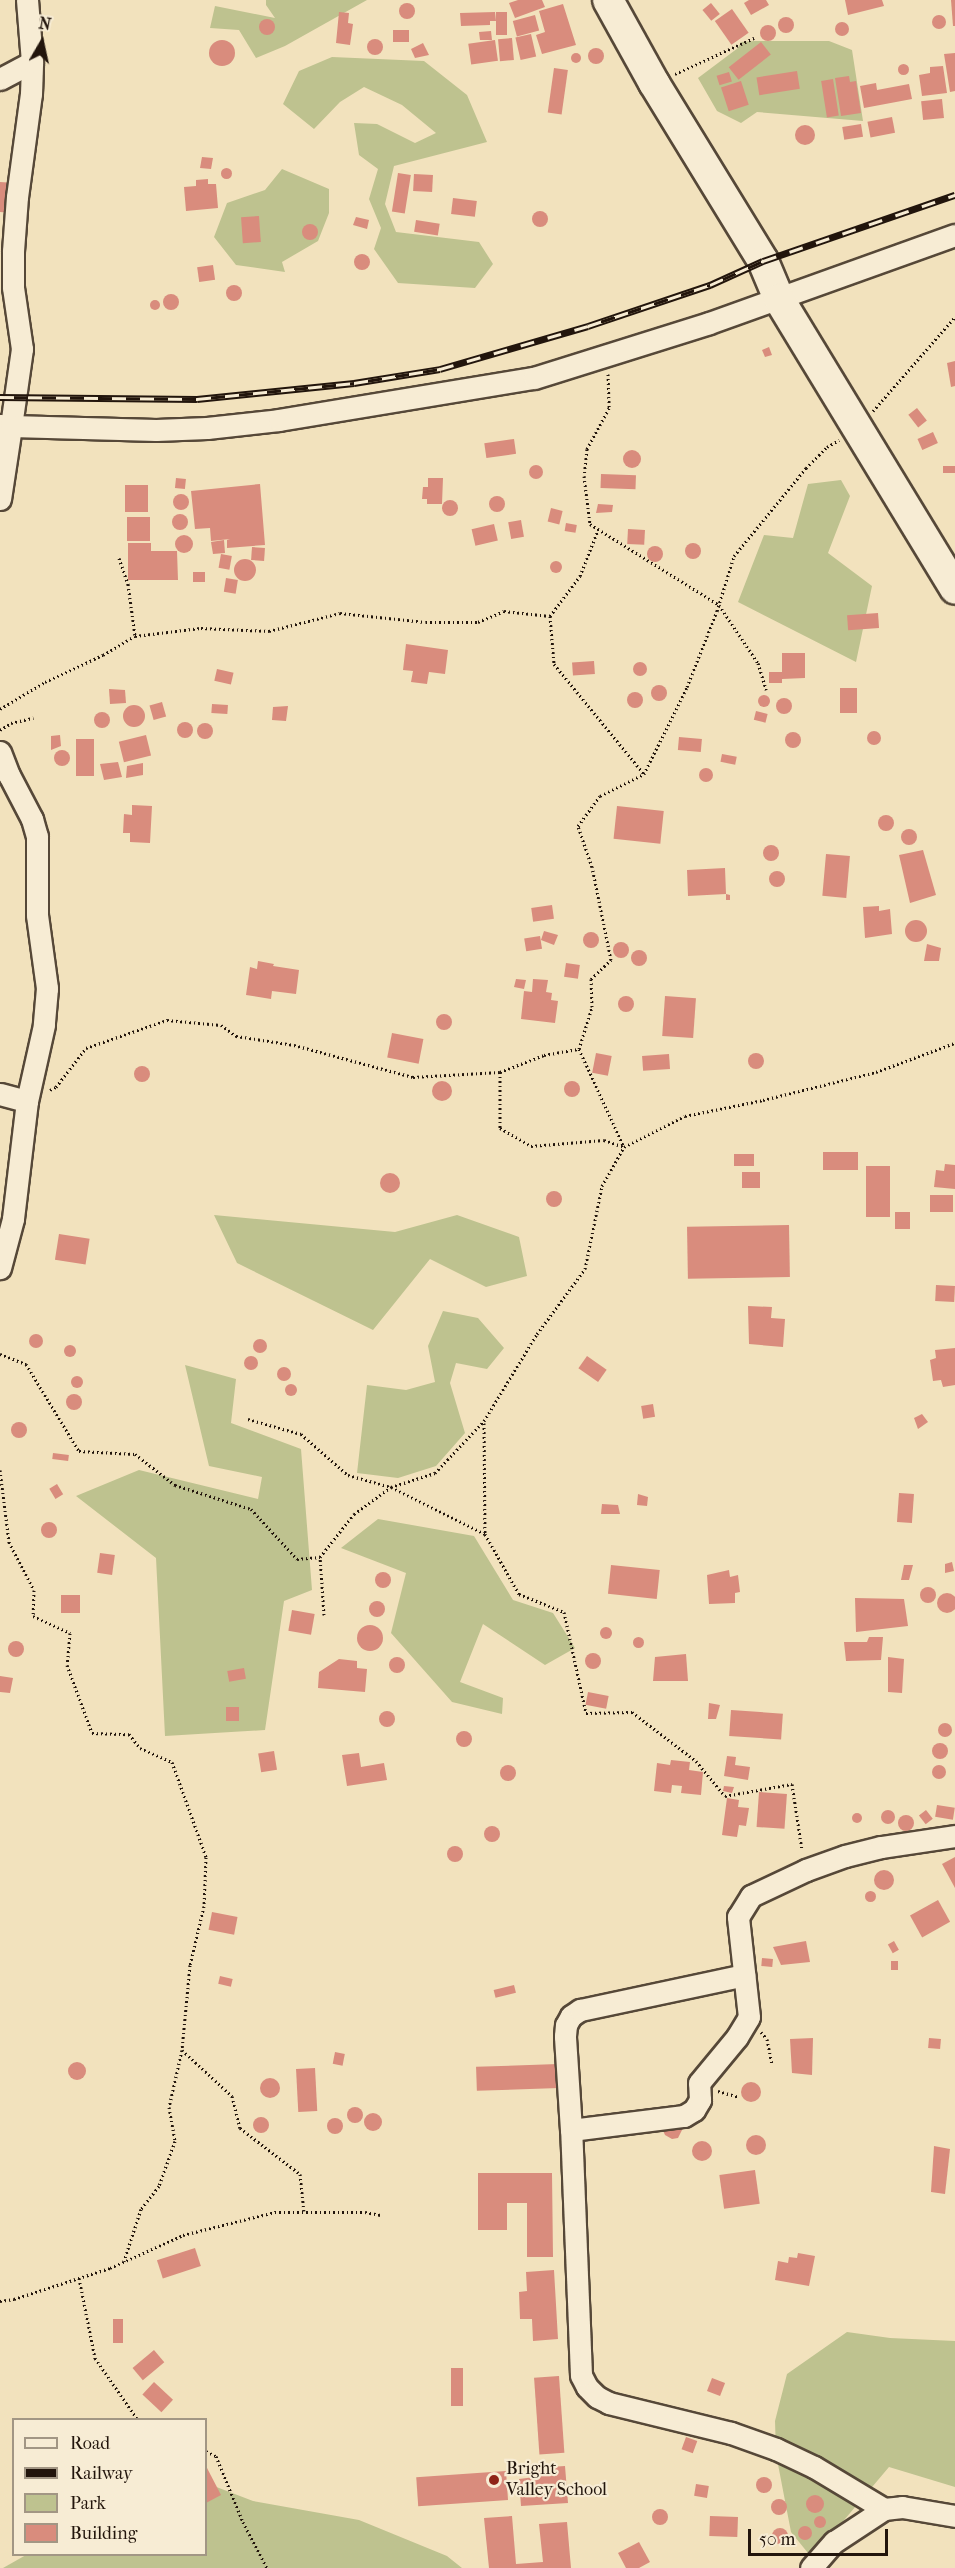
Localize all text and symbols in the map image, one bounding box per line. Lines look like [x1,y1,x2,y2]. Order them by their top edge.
north arrow [12,12,72,72]
text: N [37,13,52,34]
legend [12,2418,207,2556]
text: Road [70,2433,110,2454]
place label: Bright Valley School [506,2459,607,2502]
text: Railway [70,2463,133,2484]
marker: Bright Valley School [487,2473,501,2487]
text: Park [70,2493,106,2514]
scale bar [751,2517,890,2555]
text: Building [70,2523,137,2544]
text: 50 m [759,2529,795,2550]

